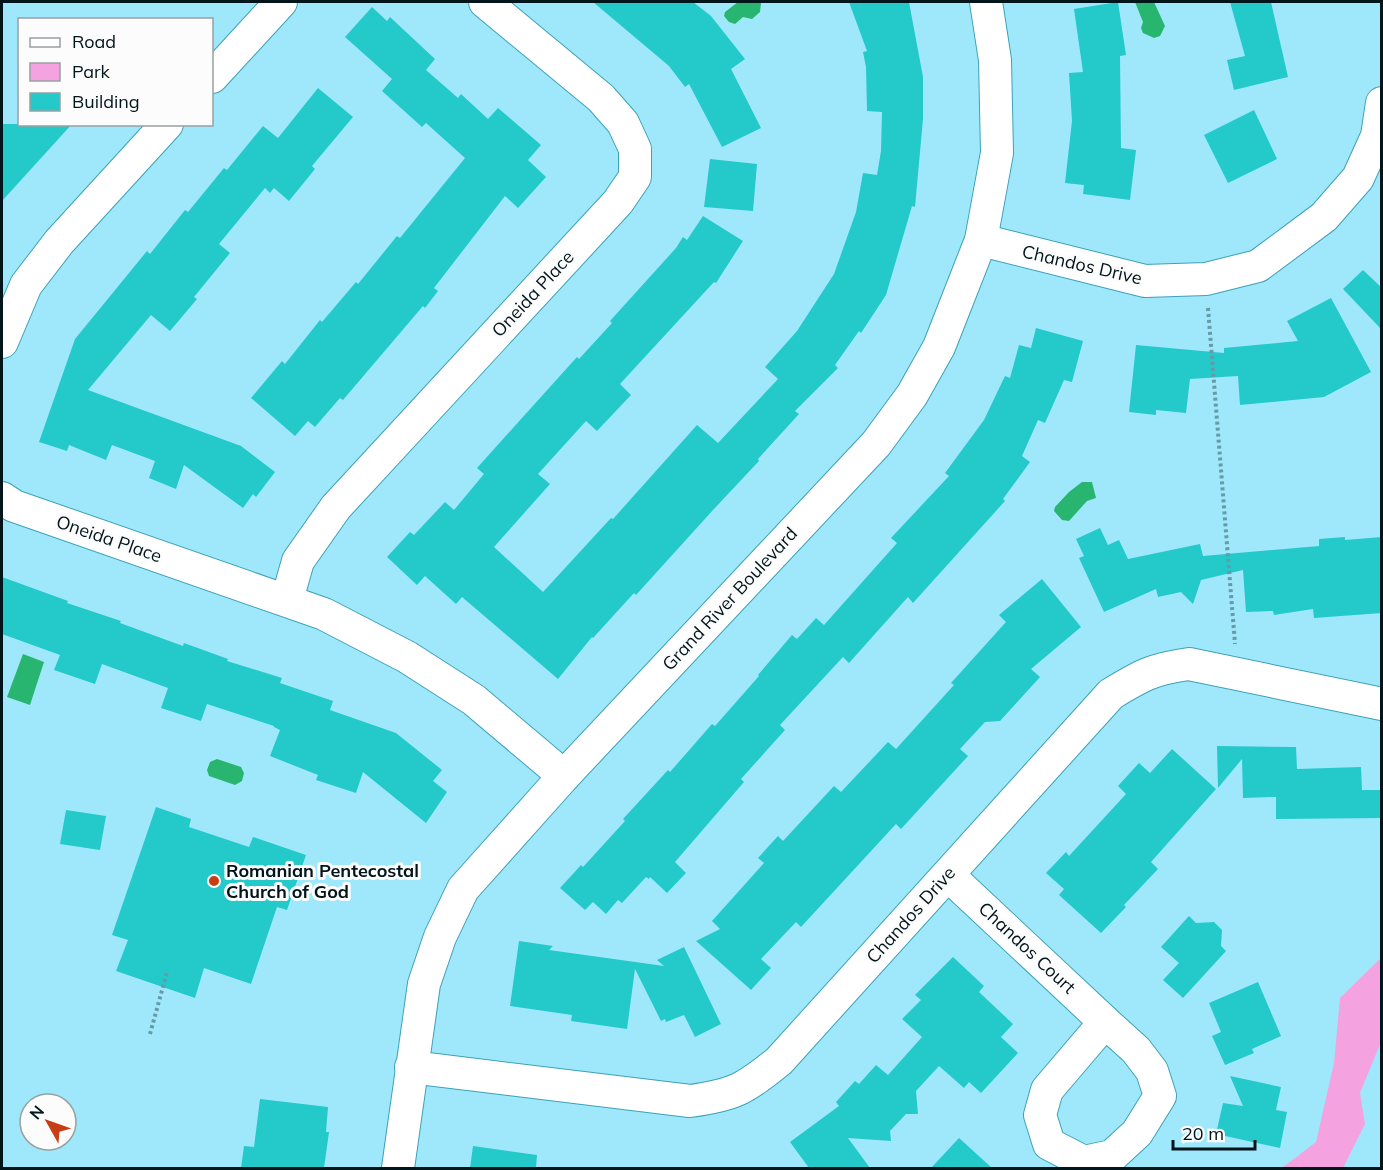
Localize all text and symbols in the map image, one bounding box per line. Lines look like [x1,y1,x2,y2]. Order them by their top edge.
legend [18,18,213,126]
text: Road [72,30,116,53]
text: Park [72,60,111,83]
text: Building [72,90,140,113]
street label: Chandos Drive [1020,240,1144,289]
street label: Oneida Place [487,246,579,342]
street label: Oneida Place [53,510,165,567]
street label: Grand River Boulevard [657,522,802,675]
place label: Romanian Pentecostal Church of God [226,859,419,903]
street label: Chandos Drive [861,861,960,968]
marker: Romanian Pentecostal Church of God [207,874,221,888]
street label: Chandos Court [974,897,1081,999]
north arrow [18,1092,78,1152]
text: N [25,1101,48,1123]
scale bar [1173,1113,1256,1151]
text: 20 m [1182,1122,1224,1145]

